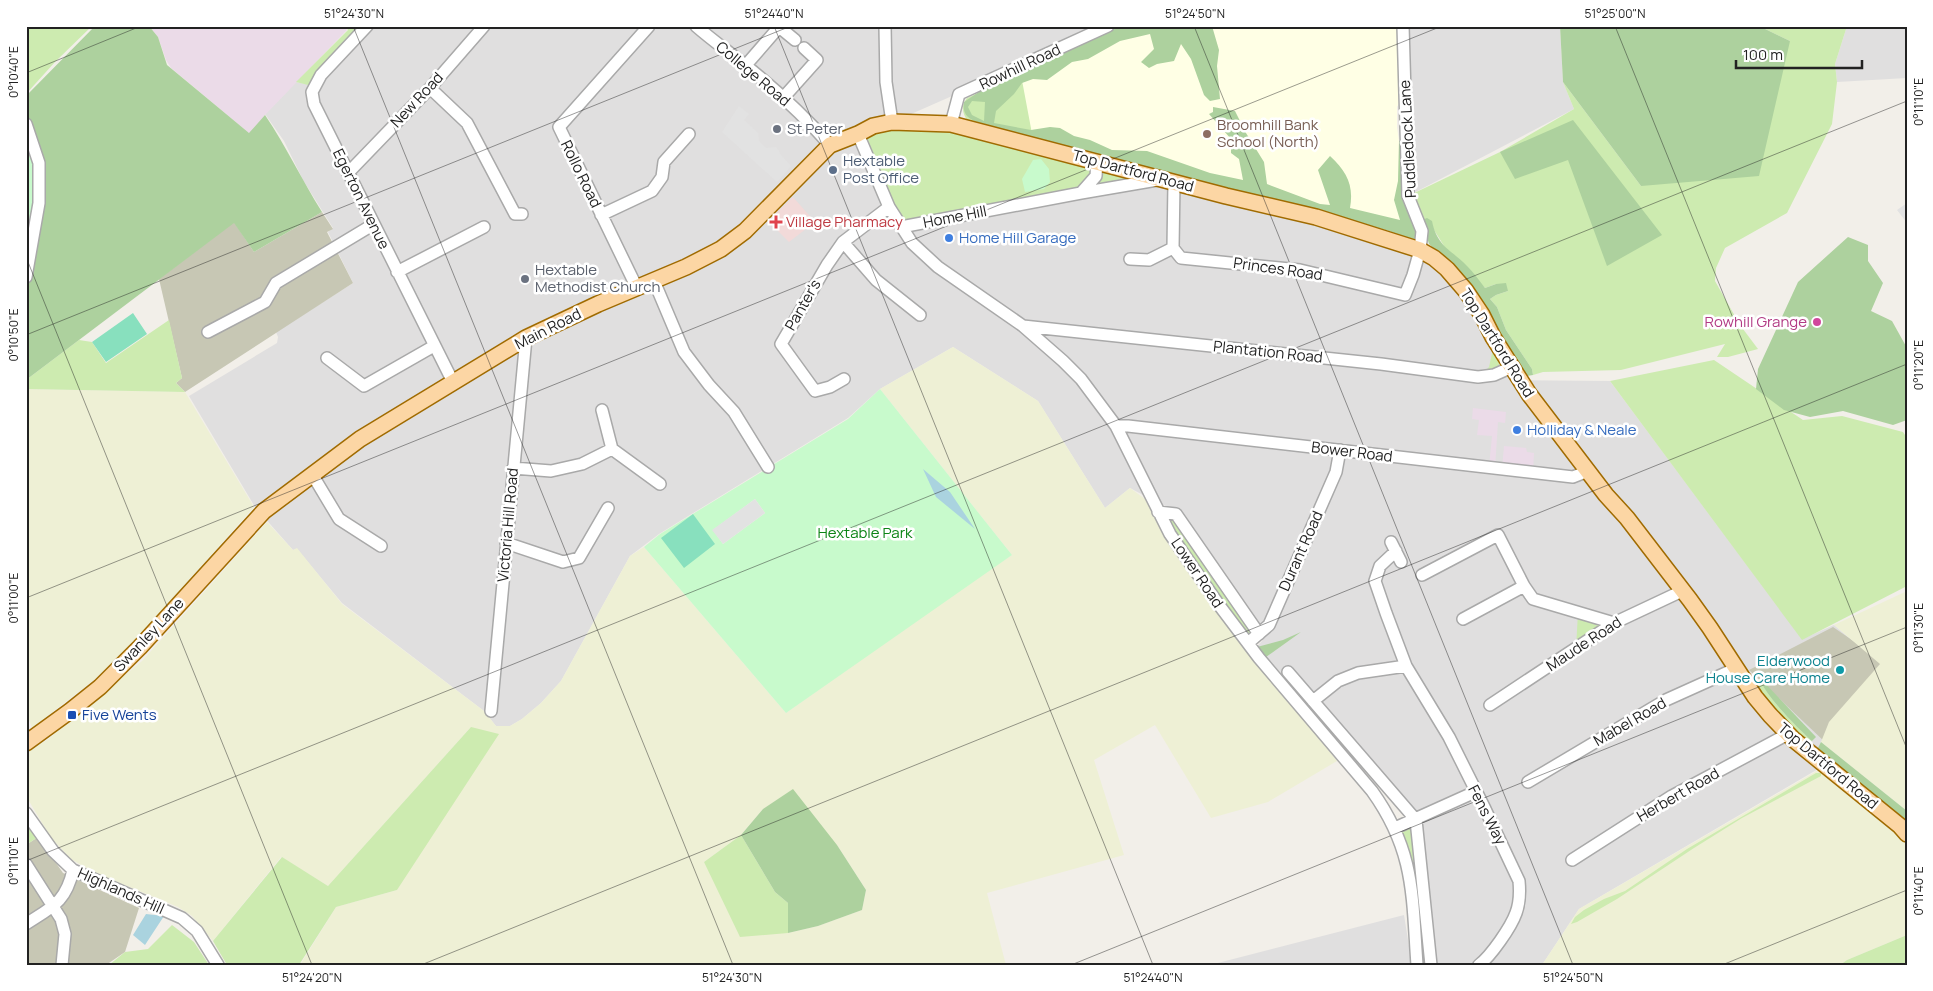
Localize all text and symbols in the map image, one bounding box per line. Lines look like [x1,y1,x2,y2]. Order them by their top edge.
text: 51°24'30"N [324,5,384,22]
text: 51°24'40"N [745,5,803,22]
text: 51°24'50"N [1165,5,1225,22]
text: 51°25'00"N [1585,5,1645,22]
street label: College Road [711,36,795,111]
scale bar [1736,38,1862,70]
street label: Rowhill Road [976,39,1064,95]
text: 100 m [1743,44,1783,65]
text: 0°10'40"E [5,46,22,98]
street label: New Road [385,67,448,132]
text: 0°11'10"E [1910,78,1927,126]
street label: Puddledock Lane [1394,79,1421,199]
place label: Broomhill Bank School (North) [1217,114,1320,152]
place label: St Peter [787,118,844,139]
marker: St Peter [771,123,783,135]
marker: Broomhill Bank School (North) [1201,128,1213,140]
street label: Rollo Road [556,136,607,211]
street label: Top Dartford Road [1070,144,1196,197]
street label: Egerton Avenue [328,145,395,253]
place label: Hextable Post Office [843,150,919,188]
marker: Hextable Post Office [827,164,839,176]
street label: Home Hill [921,200,988,233]
place label: Village Pharmacy [786,211,903,232]
marker: Village Pharmacy [770,216,782,228]
place label: Home Hill Garage [959,227,1077,248]
marker: Home Hill Garage [943,232,955,244]
street label: Princes Road [1232,252,1324,285]
place label: Hextable Methodist Church [535,259,661,297]
marker: Hextable Methodist Church [519,273,531,285]
street label: Panter's [780,275,826,334]
street label: Top Dartford Road [1455,284,1539,401]
street label: Main Road [511,303,585,354]
text: 0°10'50"E [5,308,22,362]
place label: Rowhill Grange [1704,311,1807,332]
marker: Rowhill Grange [1811,316,1823,328]
street label: Plantation Road [1212,335,1324,368]
text: 0°11'20"E [1910,340,1927,390]
place label: Holliday & Neale [1527,419,1637,440]
marker: Holliday & Neale [1511,424,1523,436]
street label: Bower Road [1310,436,1394,467]
street label: Victoria Hill Road [492,467,523,583]
street label: Durant Road [1273,507,1328,594]
park label: Hextable Park [817,522,913,543]
street label: Lower Road [1166,534,1229,612]
text: 0°11'00"E [5,572,22,623]
street label: Swanley Lane [109,593,189,676]
text: 0°11'30"E [1910,603,1927,653]
street label: Maude Road [1542,611,1626,676]
place label: Elderwood House Care Home [1706,650,1830,688]
marker: Elderwood House Care Home [1834,664,1846,676]
street label: Mabel Road [1590,692,1670,751]
place label: Five Wents [82,704,157,725]
marker: Five Wents [66,709,78,721]
street label: Top Dartford Road [1774,717,1883,814]
street label: Herbert Road [1633,762,1723,827]
street label: Fens Way [1463,781,1512,848]
text: 0°11'10"E [5,837,22,885]
street label: Highlands Hill [75,862,168,919]
text: 0°11'40"E [1910,866,1927,916]
text: 51°24'20"N [282,969,342,986]
text: 51°24'30"N [702,969,762,986]
text: 51°24'40"N [1124,969,1182,986]
text: 51°24'50"N [1543,969,1603,986]

